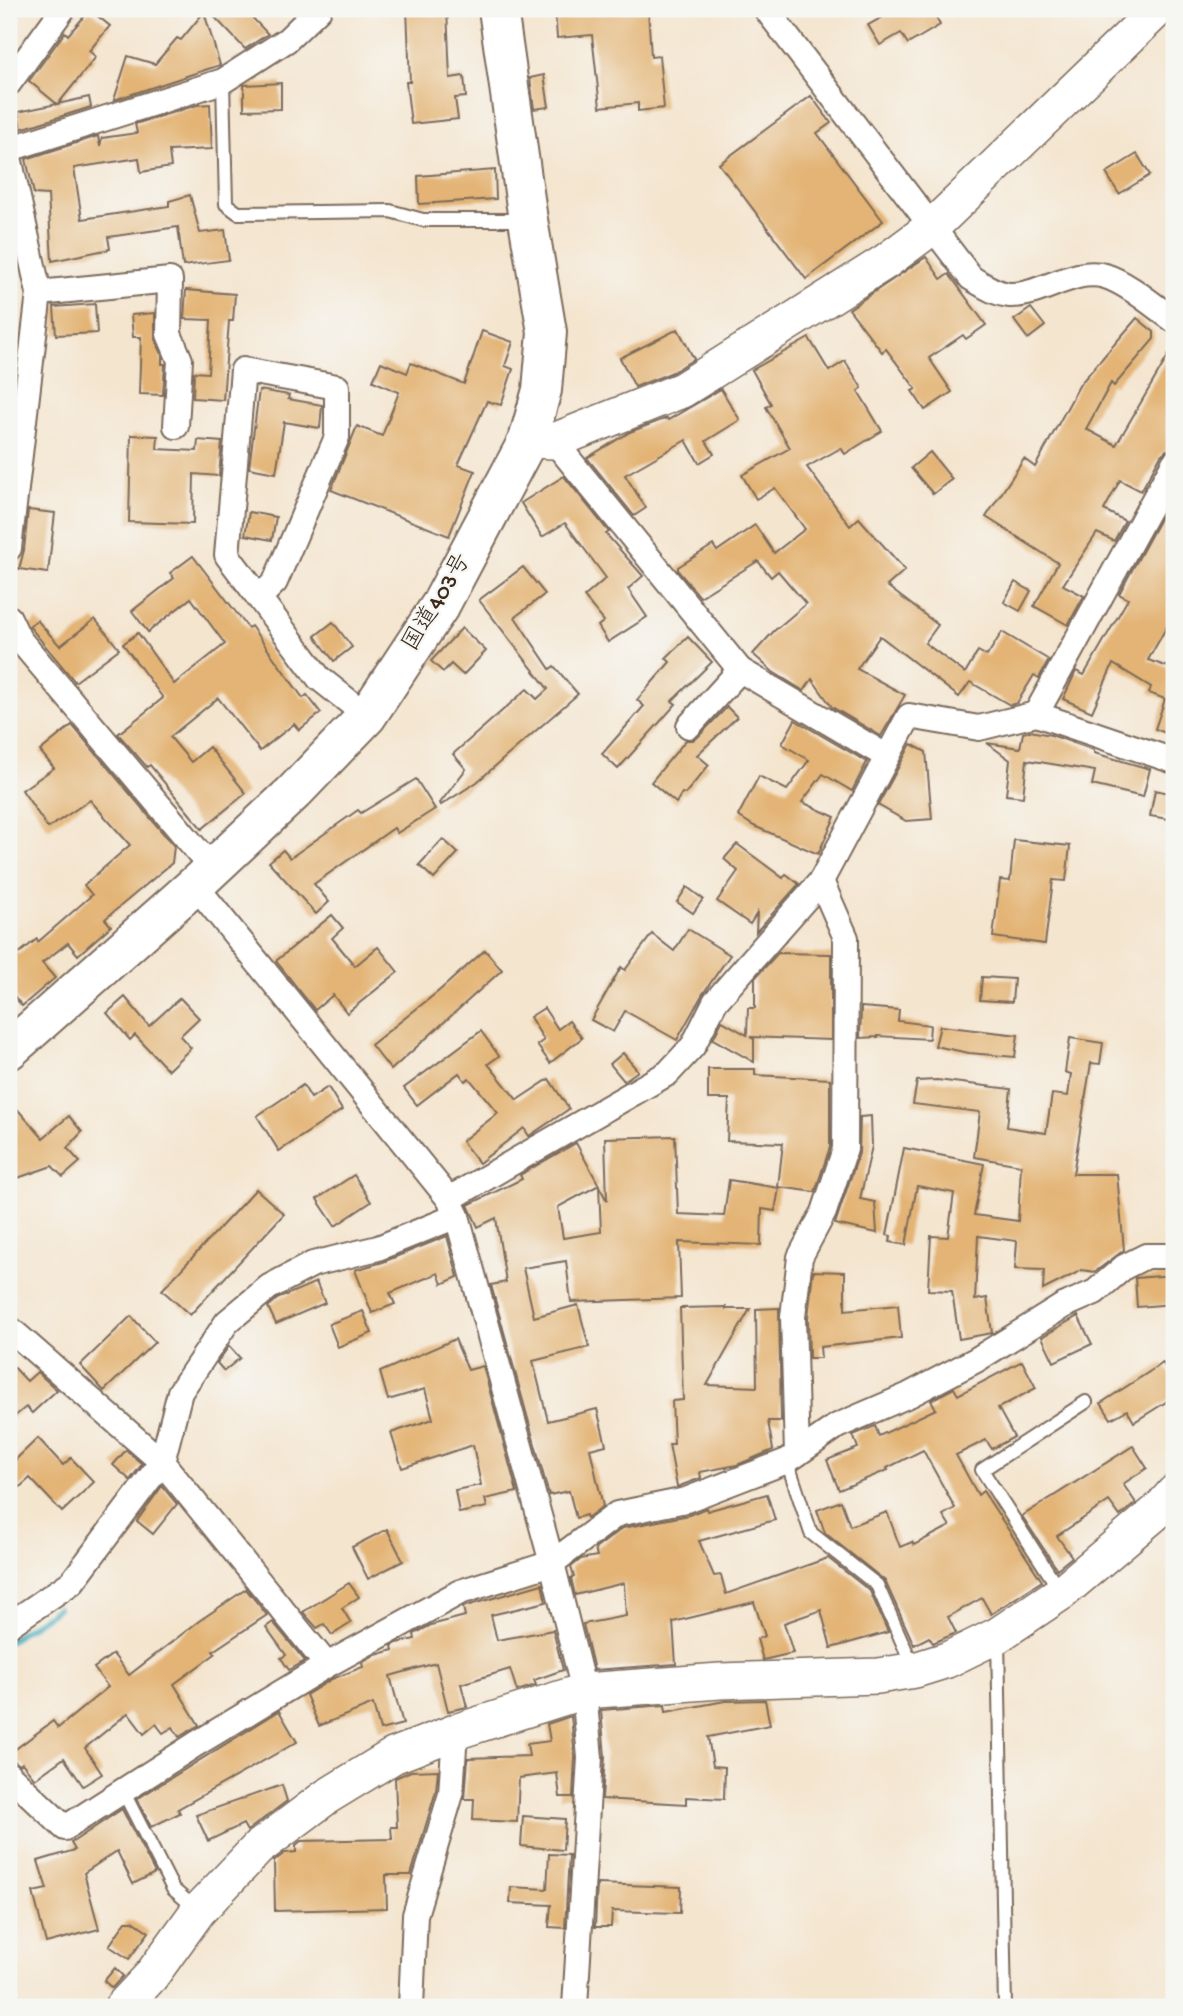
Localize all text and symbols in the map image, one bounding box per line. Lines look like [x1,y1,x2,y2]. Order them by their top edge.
street label: 国道403号 [397,548,479,657]

